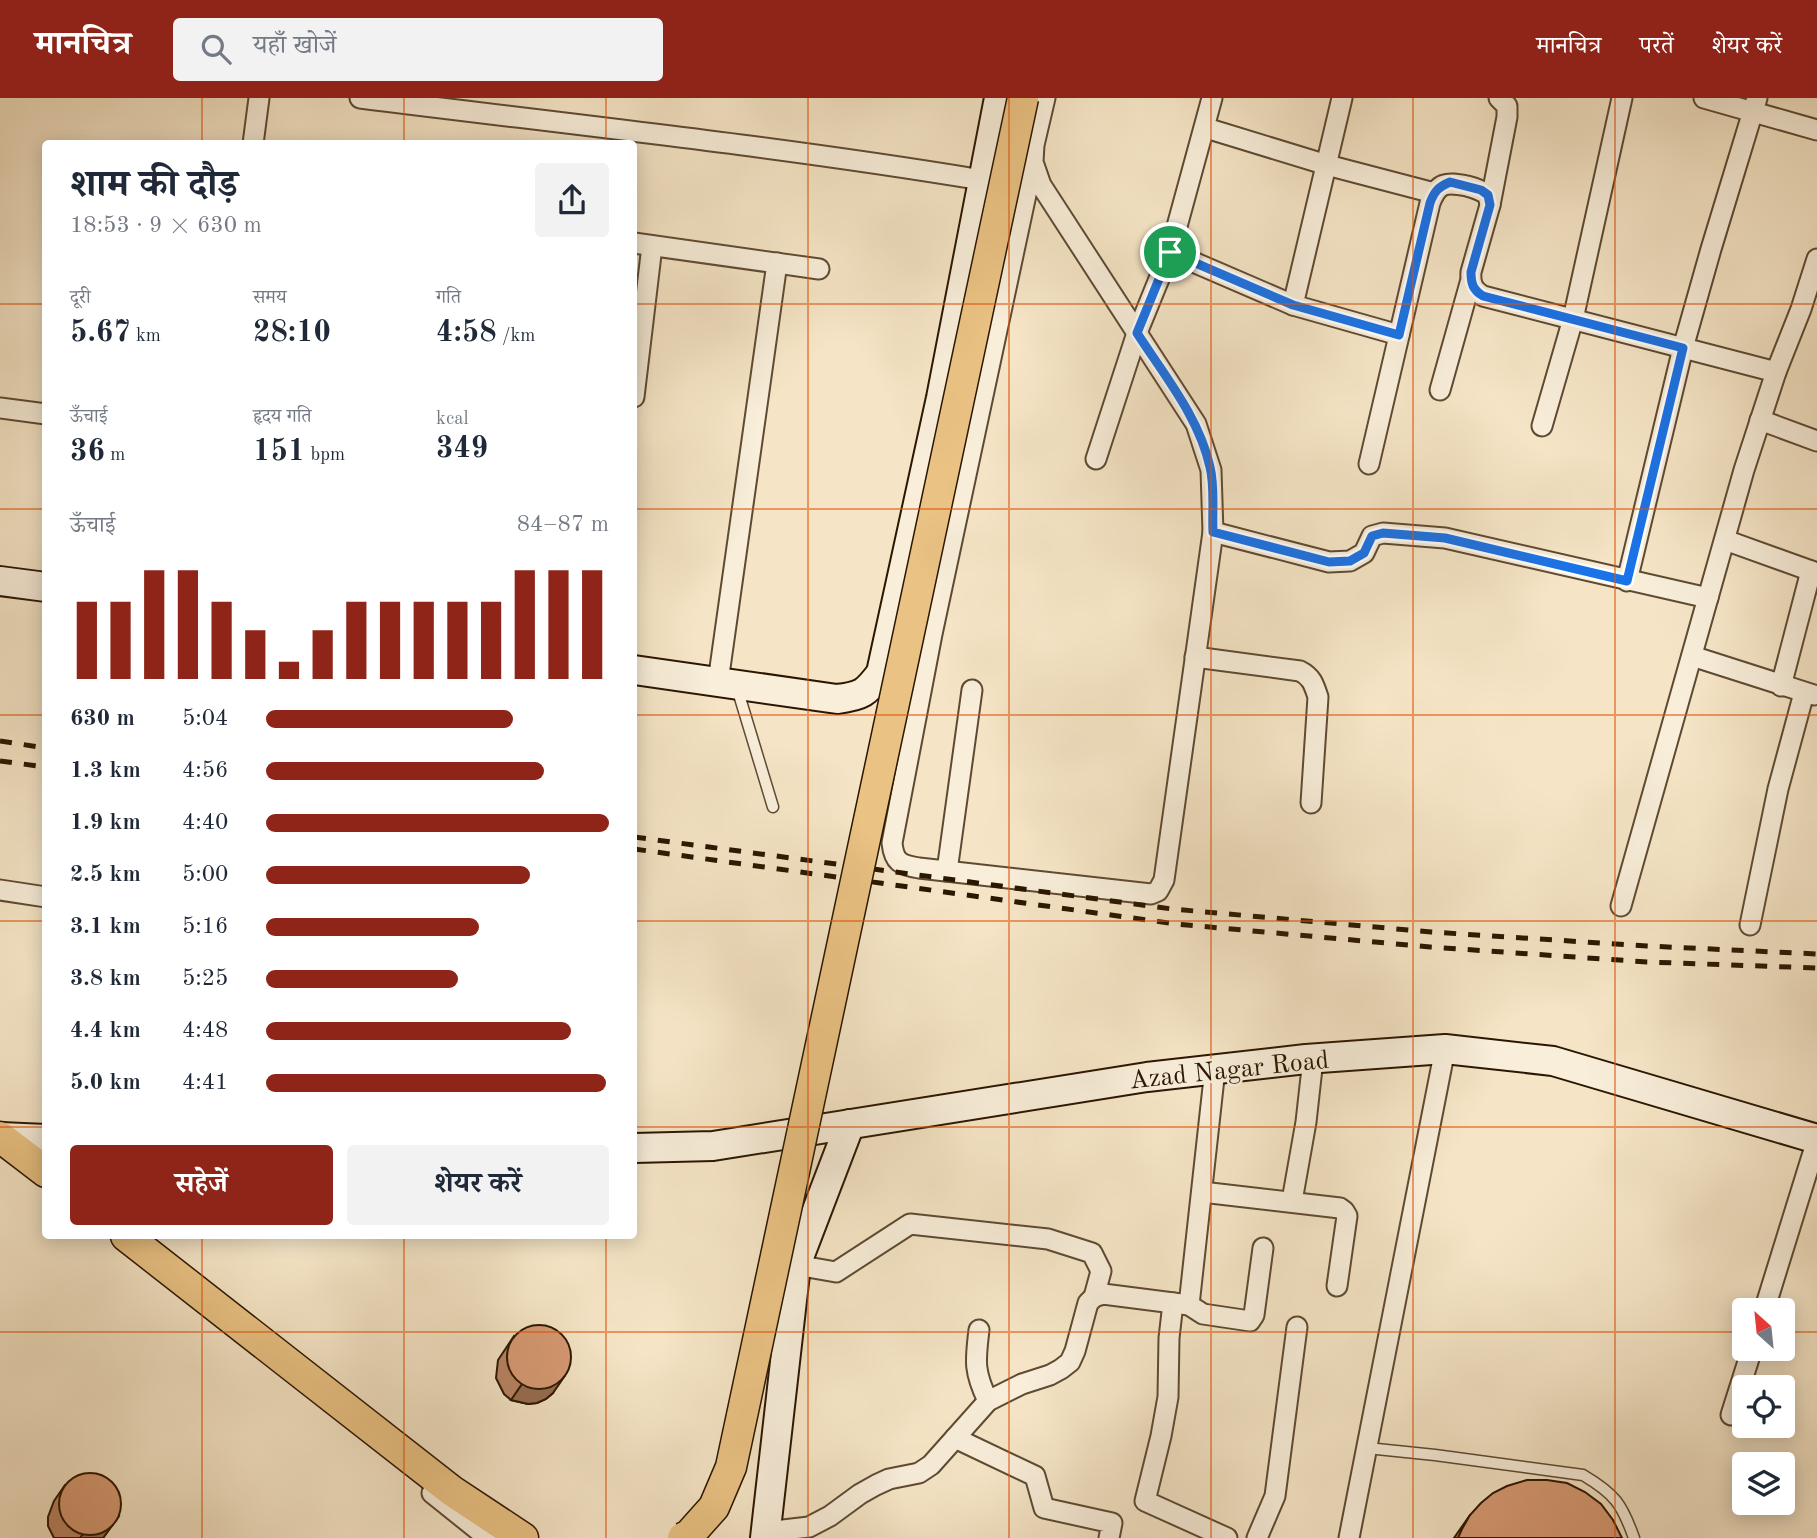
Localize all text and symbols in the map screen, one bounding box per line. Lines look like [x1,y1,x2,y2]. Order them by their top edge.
search box [173,18,663,81]
text: मानचित्र [35,29,131,62]
icon: search [197,30,235,68]
text: यहाँ खोजें [253,33,337,59]
text: मानचित्र [1536,35,1601,59]
text: परतें [1639,35,1674,59]
text: शेयर करें [1712,35,1782,59]
button: share [535,163,609,237]
text: शाम की दौड़ [70,167,238,205]
text: 18:53 · 9 × 630 m [70,214,262,237]
pin [1140,222,1200,282]
icon: arrive [1151,233,1189,271]
text: दूरी [70,289,91,308]
text: समय [253,289,286,308]
text: गति [436,289,461,308]
text: 5.67 [70,318,131,348]
text: 28:10 [253,318,331,348]
text: 4:58 [436,318,497,348]
text: km [131,327,161,346]
text: /km [497,327,535,346]
text: ऊँचाई [70,408,107,427]
text: हृदय गति [253,408,312,427]
text: kcal [436,410,469,429]
text: 349 [436,434,488,464]
text: 36 [70,437,105,467]
text: 151 [253,437,305,467]
text: m [105,446,125,465]
text: bpm [305,446,345,465]
text: 84–87 m [517,513,609,536]
text: ऊँचाई [70,514,115,537]
text: 630 m [70,707,135,730]
text: 5:04 [182,707,228,730]
text: 1.3 km [70,759,141,782]
text: 4:56 [182,759,228,782]
text: 1.9 km [70,811,141,834]
text: 4:40 [182,811,228,834]
text: 2.5 km [70,863,141,886]
text: 5:00 [182,863,228,886]
text: 3.1 km [70,915,141,938]
text: 5:16 [182,915,228,938]
text: 3.8 km [70,967,141,990]
text: 5:25 [182,967,228,990]
text: 4.4 km [70,1019,141,1042]
text: 4:48 [182,1019,228,1042]
street label: Azad Nagar Road [1128,1048,1330,1094]
text: 5.0 km [70,1071,141,1094]
text: 4:41 [182,1071,228,1094]
button: सहेजें [70,1145,333,1225]
button: शेयर करें [347,1145,609,1225]
north arrow [1732,1298,1796,1362]
map controls [1732,1298,1795,1515]
button: locate [1732,1375,1795,1438]
button: layers [1732,1452,1795,1515]

